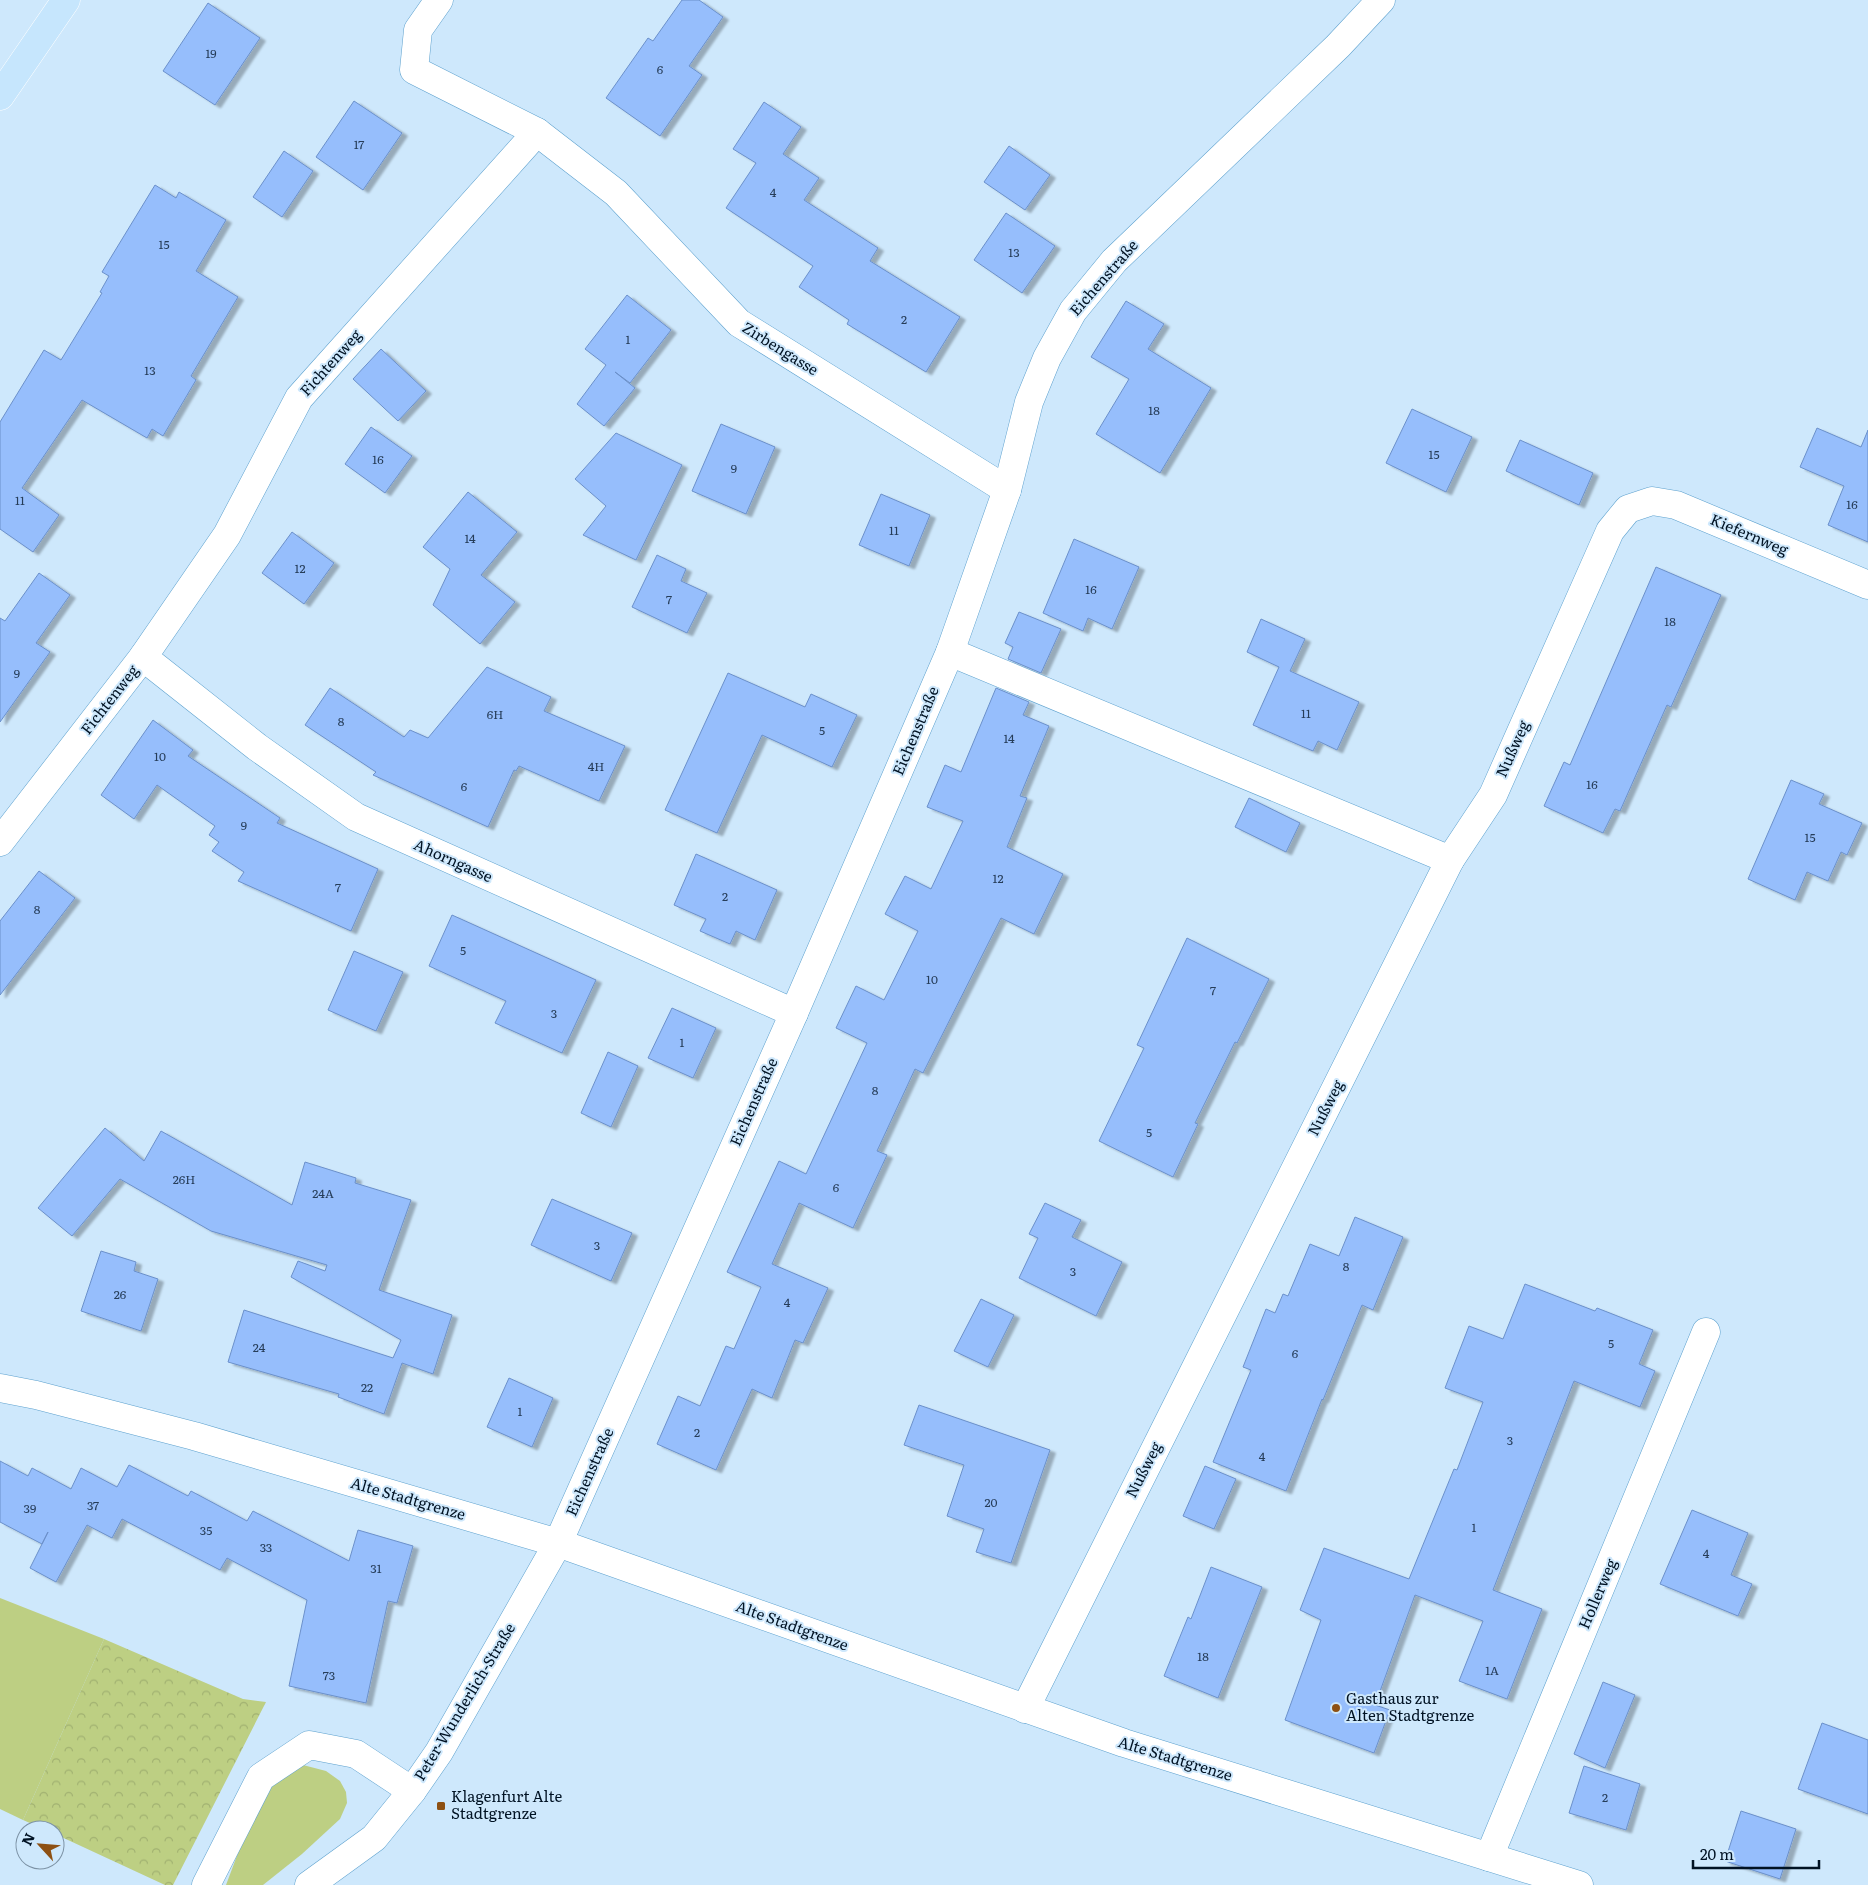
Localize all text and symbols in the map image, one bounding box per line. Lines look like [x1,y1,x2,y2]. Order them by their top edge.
house number: 19 [205,44,217,62]
house number: 6 [657,60,664,78]
house number: 17 [354,135,364,153]
house number: 4 [770,183,777,201]
street label: Eichenstraße [1063,234,1143,320]
house number: 15 [159,235,169,253]
house number: 13 [1008,243,1020,261]
house number: 2 [901,310,907,328]
street label: Zirbengasse [738,315,823,380]
street label: Fichtenweg [294,323,367,400]
house number: 1 [626,330,631,348]
house number: 13 [144,361,156,379]
house number: 18 [1148,401,1160,419]
house number: 15 [1429,445,1439,463]
house number: 16 [372,450,384,468]
house number: 9 [731,459,737,477]
house number: 11 [15,491,25,509]
house number: 16 [1846,495,1858,513]
street label: Kiefernweg [1707,507,1793,561]
house number: 11 [889,521,899,539]
house number: 14 [464,529,476,547]
house number: 12 [295,559,305,577]
house number: 16 [1085,580,1097,598]
house number: 7 [666,590,672,608]
house number: 18 [1664,612,1676,630]
street label: Fichtenweg [74,659,144,739]
house number: 9 [14,664,20,682]
street label: Eichenstraße [886,682,944,778]
house number: 11 [1301,704,1311,722]
house number: 6H [487,705,503,723]
house number: 8 [338,712,345,730]
street label: Nußweg [1489,716,1535,780]
house number: 5 [819,721,825,739]
house number: 14 [1003,729,1015,747]
house number: 10 [154,747,166,765]
house number: 4H [588,757,604,775]
house number: 16 [1586,775,1598,793]
house number: 6 [461,777,468,795]
house number: 9 [241,816,247,834]
house number: 15 [1805,828,1815,846]
street label: Ahorngasse [411,832,497,887]
house number: 12 [993,869,1003,887]
house number: 7 [335,878,341,896]
house number: 2 [722,887,728,905]
house number: 8 [34,900,41,918]
house number: 5 [460,941,466,959]
house number: 10 [926,970,938,988]
house number: 7 [1210,981,1216,999]
house number: 3 [551,1004,557,1022]
house number: 1 [680,1033,685,1051]
street label: Eichenstraße [723,1053,782,1149]
street label: Nußweg [1301,1075,1349,1139]
house number: 8 [872,1081,879,1099]
house number: 5 [1146,1123,1152,1141]
house number: 26H [173,1170,195,1188]
house number: 6 [833,1178,840,1196]
house number: 24A [312,1184,334,1202]
house number: 3 [594,1236,600,1254]
house number: 8 [1343,1257,1350,1275]
house number: 3 [1070,1262,1076,1280]
house number: 26 [114,1285,127,1303]
house number: 4 [784,1293,791,1311]
house number: 5 [1608,1334,1614,1352]
house number: 24 [253,1338,266,1356]
house number: 6 [1292,1344,1299,1362]
house number: 22 [361,1378,373,1396]
house number: 1 [518,1402,523,1420]
street label: Eichenstraße [559,1423,618,1519]
house number: 2 [694,1423,700,1441]
house number: 3 [1507,1431,1513,1449]
street label: Nußweg [1119,1437,1167,1501]
house number: 4 [1259,1447,1266,1465]
street label: Alte Stadtgrenze [348,1470,469,1525]
house number: 20 [984,1493,998,1511]
house number: 37 [87,1496,99,1514]
house number: 39 [24,1499,36,1517]
house number: 1 [1472,1518,1477,1536]
house number: 35 [200,1521,212,1539]
house number: 33 [260,1538,272,1556]
house number: 4 [1703,1544,1710,1562]
street label: Hollerweg [1571,1554,1622,1632]
house number: 31 [370,1559,382,1577]
street label: Alte Stadtgrenze [733,1594,852,1656]
street label: Peter-Wunderlich-Straße [407,1618,520,1785]
house number: 18 [1197,1647,1209,1665]
house number: 1A [1485,1661,1499,1679]
house number: 73 [323,1666,335,1684]
place label: Gasthaus zur Alten Stadtgrenze [1346,1686,1474,1726]
marker: Gasthaus zur Alten Stadtgrenze [1330,1702,1342,1714]
street label: Alte Stadtgrenze [1115,1729,1236,1786]
place label: Klagenfurt Alte Stadtgrenze [451,1784,562,1824]
house number: 2 [1602,1788,1608,1806]
marker: Klagenfurt Alte Stadtgrenze [435,1800,447,1812]
north arrow [15,1820,65,1870]
text: N [16,1829,39,1849]
scale bar [1693,1838,1819,1870]
text: 20 m [1700,1842,1734,1865]

